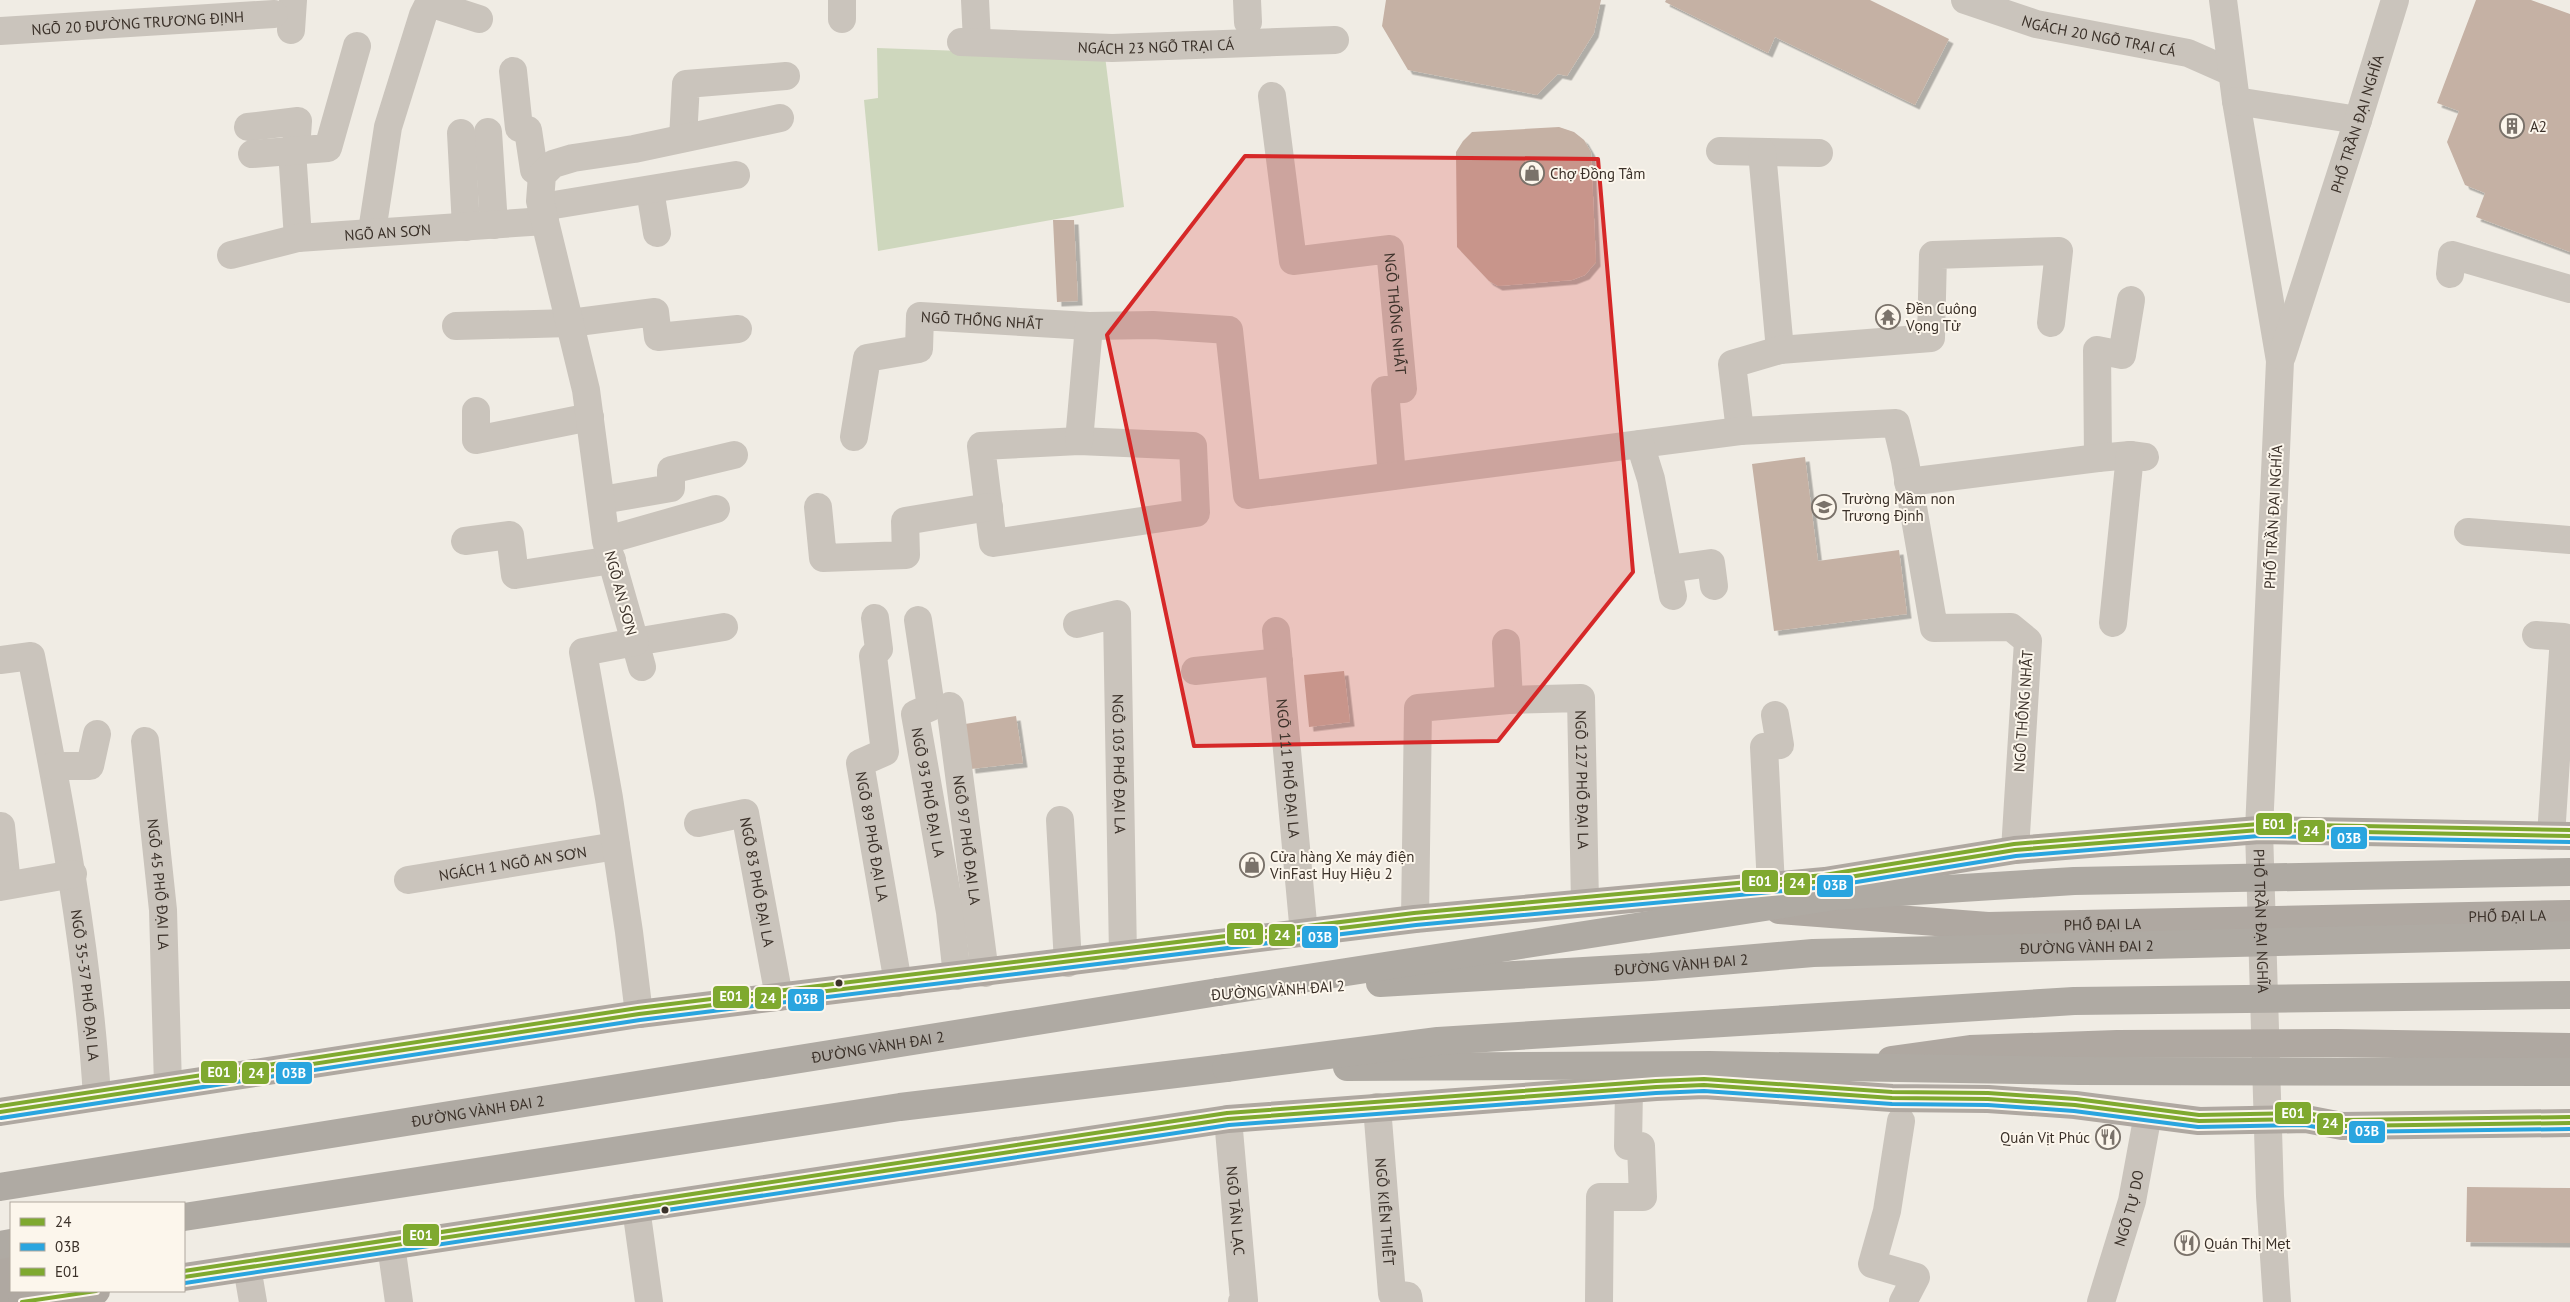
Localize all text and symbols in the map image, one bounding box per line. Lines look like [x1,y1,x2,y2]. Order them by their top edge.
street label: NGÕ 20 ĐƯỜNG TRƯƠNG ĐỊNH [31,6,245,39]
street label: NGÁCH 20 NGÕ TRẠI CÁ [2020,10,2178,60]
street label: NGÁCH 23 NGÕ TRẠI CÁ [1077,34,1235,58]
street label: PHỐ TRẦN ĐẠI NGHĨA [2326,52,2387,195]
building icon: A2 [2499,113,2525,139]
place label: A2 [2530,117,2547,136]
shop icon: Chợ Đồng Tâm [1519,160,1545,186]
place label: Chợ Đồng Tâm [1550,164,1645,183]
street label: NGÕ AN SƠN [344,219,432,244]
street label: NGÕ THỐNG NHẤT [1381,252,1411,376]
place label: Đền Cuông Vọng Tử [1905,299,1977,335]
temple icon: Đền Cuông Vọng Tử [1875,304,1901,330]
street label: NGÕ THỐNG NHẤT [920,307,1044,333]
street label: PHỐ TRẦN ĐẠI NGHĨA [2260,444,2286,589]
place label: Trường Mầm non Trương Định [1842,489,1955,525]
school or university icon: Trường Mầm non Trương Định [1811,494,1837,520]
street label: NGÕ AN SƠN [601,549,641,637]
street label: NGÕ THỐNG NHẤT [2009,649,2037,773]
street label: NGÕ 103 PHỐ ĐẠI LA [1109,694,1130,834]
street label: NGÕ 111 PHỐ ĐẠI LA [1273,698,1305,839]
street label: NGÕ 127 PHỐ ĐẠI LA [1572,710,1593,849]
street label: NGÕ 93 PHỐ ĐẠI LA [908,726,950,859]
street label: NGÕ 89 PHỐ ĐẠI LA [852,770,893,903]
street label: NGÕ 97 PHỐ ĐẠI LA [950,774,985,906]
line badge: E01 [2255,812,2293,836]
street label: NGÕ 83 PHỐ ĐẠI LA [736,815,779,948]
text: E01 [2262,815,2286,833]
street label: NGÕ 45 PHỐ ĐẠI LA [144,818,174,950]
line badge: 24 [2297,819,2326,843]
text: 24 [2303,822,2319,840]
line badge: 03B [2330,826,2368,850]
text: 03B [2337,829,2361,847]
street label: NGÁCH 1 NGÕ AN SƠN [437,841,588,884]
place label: Cửa hàng Xe máy điện VinFast Huy Hiệu 2 [1269,847,1414,883]
street label: PHỐ TRẦN ĐẠI NGHĨA [2250,849,2273,994]
shop icon: Cửa hàng Xe máy điện VinFast Huy Hiệu 2 [1239,852,1265,878]
line badge: E01 [1741,869,1779,893]
text: E01 [1748,872,1772,890]
line badge: 24 [1783,872,1811,896]
text: 24 [1789,874,1805,892]
line badge: 03B [1816,874,1854,898]
text: 03B [1823,876,1847,894]
street label: PHỐ ĐẠI LA [2468,905,2547,926]
street label: NGÕ 35-37 PHỐ ĐẠI LA [67,908,104,1062]
street label: PHỐ ĐẠI LA [2063,913,2142,934]
line badge: E01 [1226,922,1264,946]
line badge: 24 [1268,923,1296,947]
text: E01 [1233,925,1257,943]
line badge: 03B [1301,925,1339,949]
text: 24 [1274,926,1290,944]
text: 03B [1308,928,1332,946]
street label: ĐƯỜNG VÀNH ĐAI 2 [2019,935,2154,958]
street label: ĐƯỜNG VÀNH ĐAI 2 [1613,949,1749,979]
street label: ĐƯỜNG VÀNH ĐAI 2 [1210,976,1345,1004]
unlabelled marker [834,978,844,988]
line badge: E01 [712,985,750,1009]
line badge: 24 [754,986,782,1010]
text: E01 [719,987,743,1005]
line badge: 03B [787,988,825,1012]
text: 24 [760,989,776,1007]
text: 03B [794,990,818,1008]
street label: ĐƯỜNG VÀNH ĐAI 2 [809,1026,946,1067]
line badge: E01 [200,1060,238,1084]
line badge: 24 [241,1061,270,1085]
line badge: 03B [275,1061,313,1085]
text: E01 [207,1063,231,1081]
text: 24 [248,1064,264,1082]
text: 03B [282,1064,306,1082]
street label: ĐƯỜNG VÀNH ĐAI 2 [409,1091,546,1131]
line badge: E01 [2274,1101,2312,1125]
text: E01 [2281,1104,2305,1122]
line badge: 24 [2316,1112,2344,1136]
text: 24 [2322,1114,2338,1132]
line badge: 03B [2348,1120,2386,1144]
text: 03B [2355,1122,2379,1140]
restaurant icon: Quán Vịt Phúc [2095,1124,2121,1150]
place label: Quán Vịt Phúc [2000,1128,2090,1147]
street label: NGÕ KIẾN THIẾT [1372,1157,1399,1267]
street label: NGÕ TÂN LẠC [1223,1165,1250,1256]
street label: NGÕ TỰ DO [2109,1168,2147,1249]
legend [10,1202,185,1292]
unlabelled marker [660,1205,670,1215]
text: 24 [55,1212,71,1231]
line badge: E01 [402,1223,440,1247]
text: E01 [409,1226,433,1244]
restaurant icon: Quán Thị Mẹt [2174,1230,2200,1256]
place label: Quán Thị Mẹt [2204,1234,2291,1253]
text: 03B [55,1237,80,1256]
text: E01 [55,1262,79,1281]

